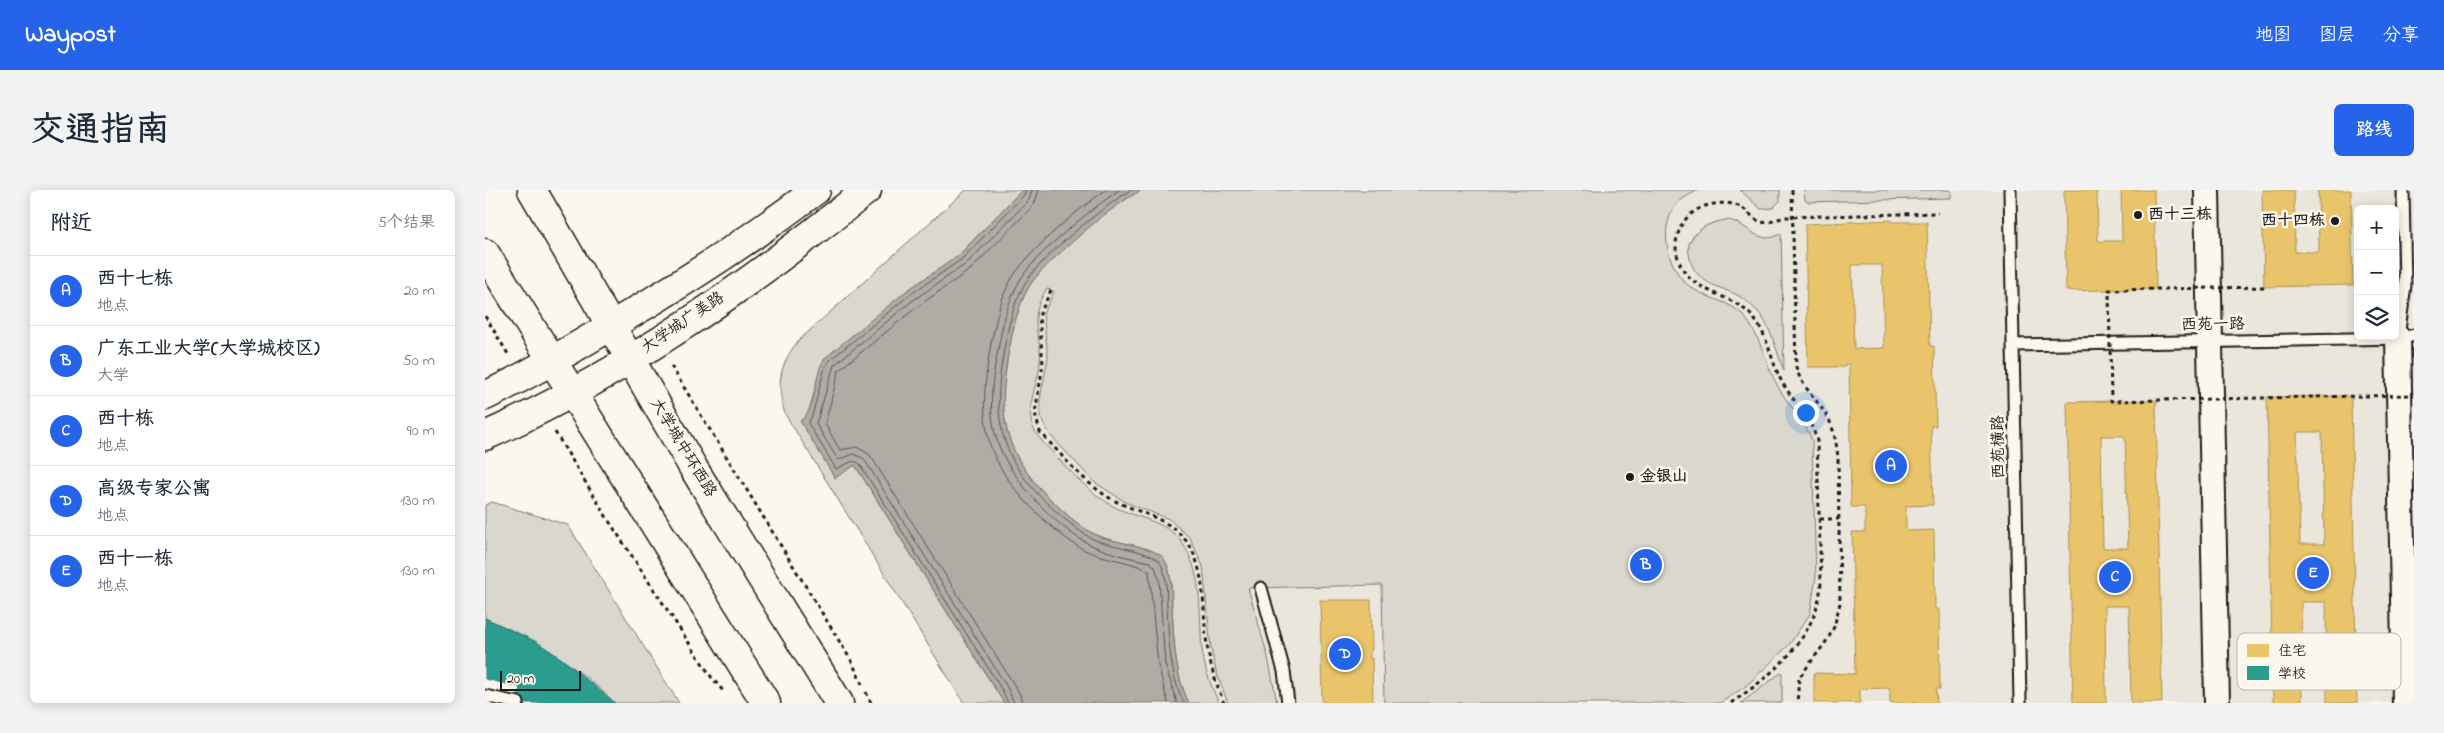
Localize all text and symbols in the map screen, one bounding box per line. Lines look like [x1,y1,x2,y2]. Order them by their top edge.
text: Waypost [25,18,116,53]
text: 地图 [2255,23,2291,49]
text: 图层 [2319,23,2355,49]
text: 分享 [2383,23,2419,49]
button: 路线 [2334,104,2414,156]
text: 交通指南 [30,106,170,157]
place label: 西十三栋 [2148,203,2212,227]
map controls [2354,205,2399,340]
button: + [2354,205,2399,250]
text: 附近 [50,209,92,239]
marker: 西十三栋 [2132,209,2144,221]
place label: 西十四栋 [2261,209,2325,233]
text: 5个结果 [378,211,435,235]
marker: 西十四栋 [2329,215,2341,227]
button: − [2354,250,2399,295]
text: 西十七栋 [97,266,173,293]
text: A [61,279,71,303]
text: 20 m [404,279,435,303]
street label: 大学城广美路 [636,286,730,360]
text: 地点 [97,294,129,318]
button: layers [2354,295,2399,340]
street label: 西苑一路 [2181,312,2245,338]
text: 广东工业大学(大学城校区) [97,336,320,363]
text: B [61,349,71,373]
text: 50 m [403,349,435,373]
text: 大学 [97,364,129,388]
street label: 大学城中环西路 [644,394,722,502]
your location [1793,400,1819,426]
text: 西十栋 [97,406,154,433]
street label: 西苑横路 [1986,415,2012,479]
text: C [62,419,70,443]
text: 90 m [407,419,435,443]
text: 地点 [97,434,129,458]
pin: A [1875,447,1907,485]
place label: 金银山 [1640,465,1688,489]
marker: 金银山 [1624,471,1636,483]
text: 高级专家公寓 [97,476,211,503]
text: D [60,489,72,513]
text: 130 m [400,489,435,513]
text: 地点 [97,504,129,528]
text: 西十一栋 [97,546,173,573]
pin: B [1630,546,1662,584]
pin: E [2297,554,2329,592]
pin: C [2099,558,2131,596]
text: E [61,559,71,583]
text: 130 m [400,559,435,583]
text: 地点 [97,574,129,598]
legend [2237,633,2401,690]
pin: D [1329,635,1361,673]
text: 住宅 [2278,641,2306,662]
text: 学校 [2278,664,2306,685]
scale bar [500,668,581,691]
text: 20 m [507,669,534,690]

